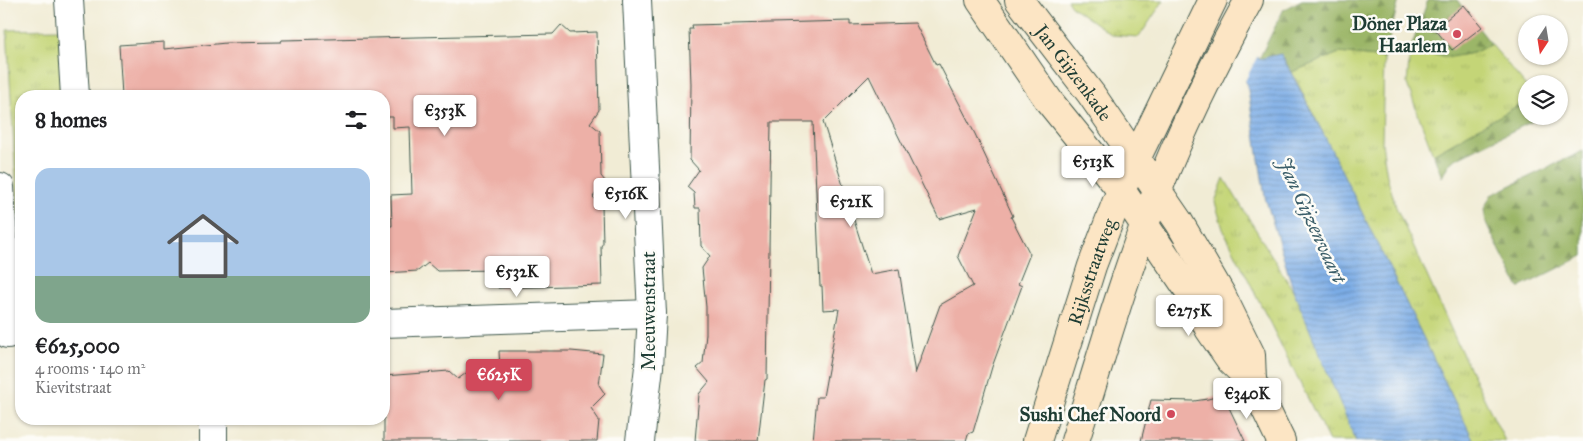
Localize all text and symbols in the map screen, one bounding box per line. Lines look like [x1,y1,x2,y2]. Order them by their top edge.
place label: Döner Plaza Haarlem [1352,12,1448,57]
north arrow [1518,15,1568,65]
map controls [1518,15,1568,125]
street label: Jan Gijzenkade [1028,18,1117,125]
marker: Döner Plaza Haarlem [1451,28,1463,40]
button: layers [1518,75,1568,125]
pin: €353K [410,94,480,137]
text: €353K [424,101,466,120]
icon: filters [342,106,370,134]
text: 8 homes [35,107,107,133]
pin: €513K [1058,146,1128,188]
text: €513K [1072,152,1114,171]
water label: Jan Gijzenvaart [1272,152,1352,288]
pin: €516K [591,178,661,220]
text: €516K [605,184,647,203]
pin: €521K [816,186,886,228]
text: €521K [830,192,872,211]
icon: home [158,201,248,291]
street label: Rijksstraatweg [1063,215,1122,328]
street label: Meeuwenstraat [637,251,660,371]
pin: €532K [482,256,552,298]
text: €532K [496,262,538,281]
pin: €275K [1154,294,1224,337]
text: €275K [1167,301,1211,320]
text: €625,000 [35,333,120,359]
pin: €625K [464,358,534,401]
text: 4 rooms · 140 m² [35,359,145,378]
text: €625K [477,365,521,384]
text: Kievitstraat [35,378,112,397]
pin: €340K [1212,378,1282,420]
text: €340K [1224,384,1270,403]
place label: Sushi Chef Noord [1020,403,1161,426]
marker: Sushi Chef Noord [1165,408,1177,420]

